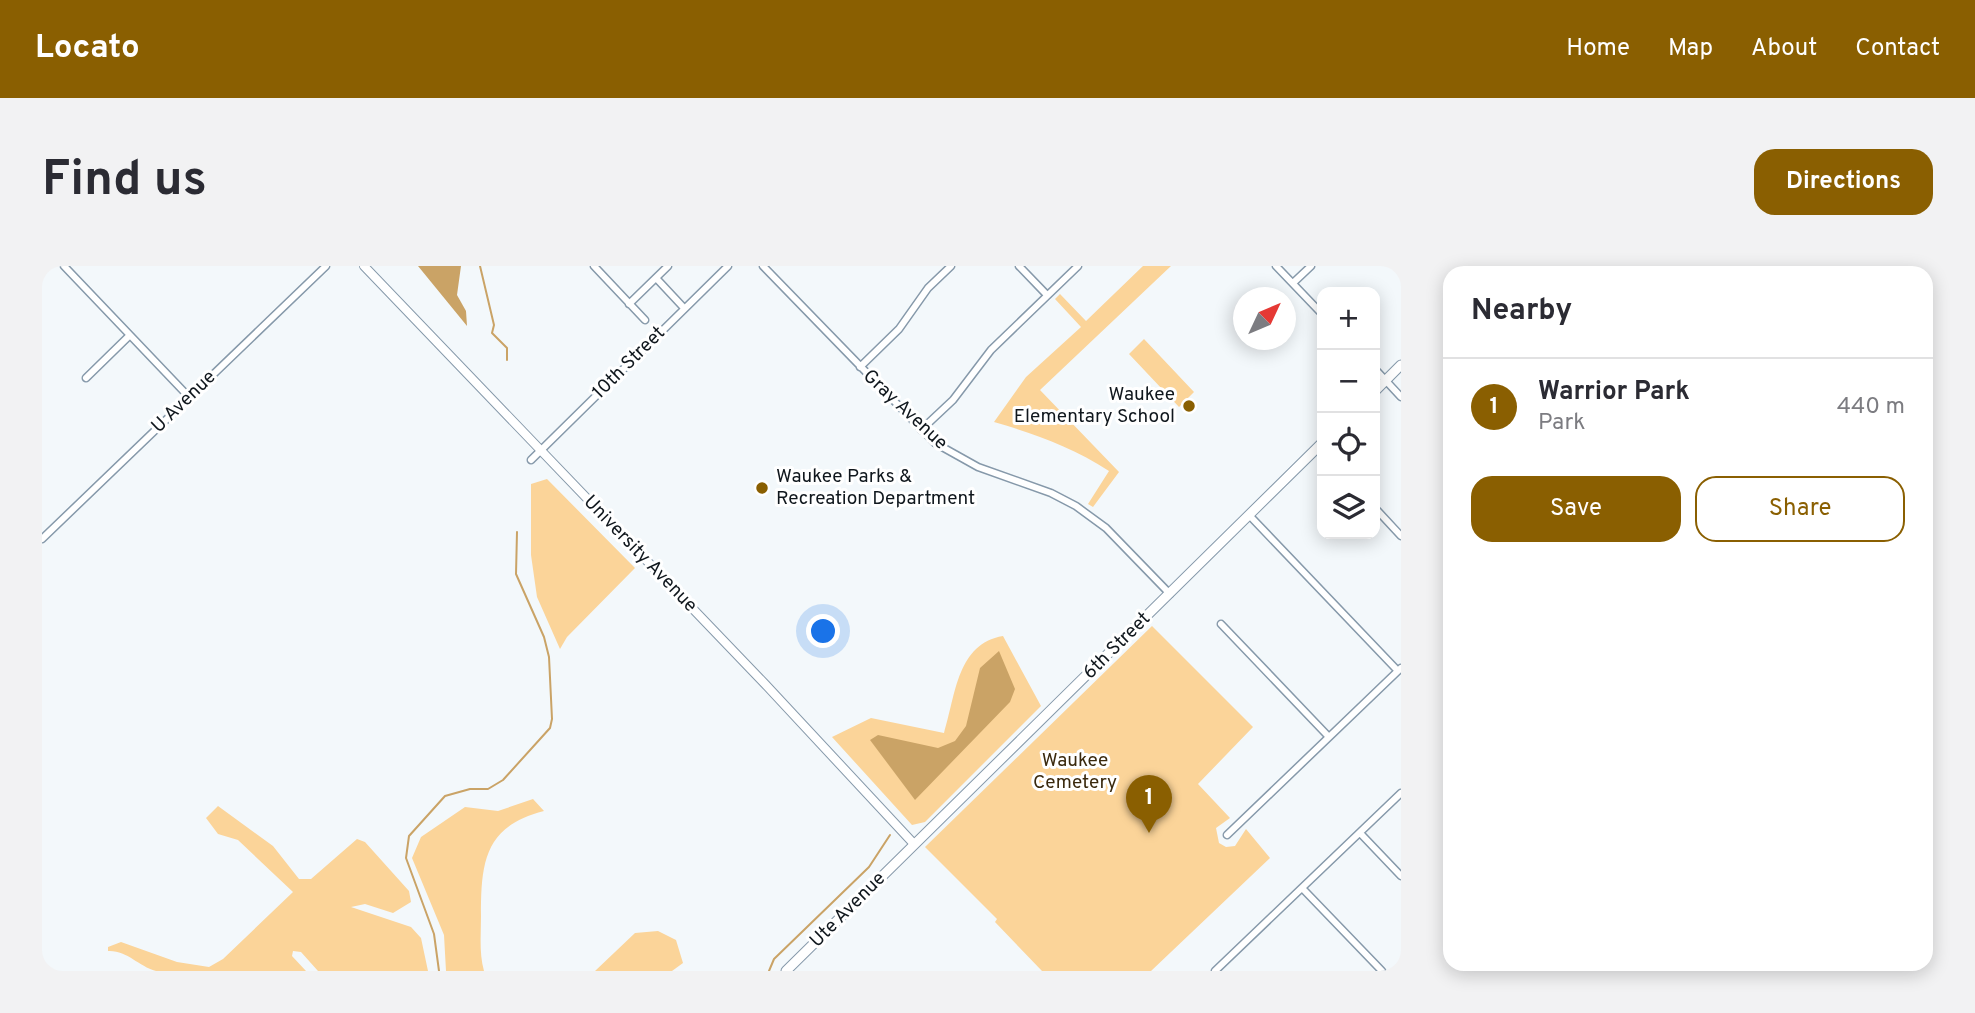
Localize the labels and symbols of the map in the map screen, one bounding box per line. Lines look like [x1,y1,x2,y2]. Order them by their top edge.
north arrow [1233,287,1296,350]
street label: 10th Street [587,321,671,405]
street label: U Avenue [147,365,221,439]
street label: Gray Avenue [858,365,952,455]
place label: Waukee Elementary School [1014,383,1175,429]
marker: Waukee Elementary School [1181,398,1197,414]
place label: Waukee Parks & Recreation Department [776,465,975,511]
marker: Waukee Parks & Recreation Department [754,480,770,496]
street label: University Avenue [578,490,702,618]
street label: 6th Street [1078,607,1156,685]
your location [806,614,840,648]
park label: Waukee Cemetery [1033,749,1117,795]
pin: 1 [1126,775,1172,833]
street label: Ute Avenue [805,867,891,953]

